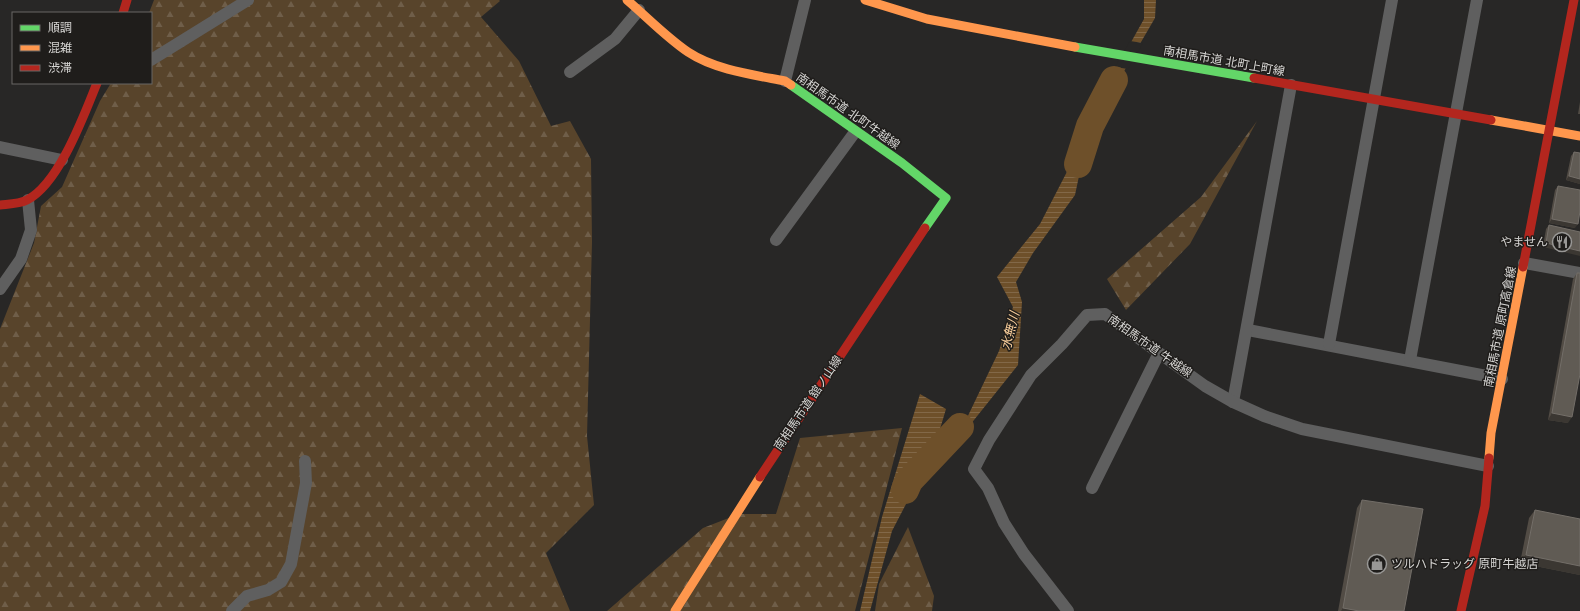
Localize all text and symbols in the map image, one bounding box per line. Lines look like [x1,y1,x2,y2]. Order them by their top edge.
legend [12,12,152,84]
text: 順調 [48,21,72,35]
text: 混雑 [48,41,72,55]
street label: 南相馬市道 北町上町線 [1162,43,1286,79]
text: 渋滞 [48,61,72,75]
street label: 南相馬市道 北町牛越線 [794,70,902,152]
restaurant icon: やません [1551,231,1573,253]
place label: やません [1500,235,1548,249]
street label: 南相馬市道 原町高倉線 [1481,265,1519,389]
water label: 水無川 [998,308,1022,352]
street label: 南相馬市道 牛越線 [1105,312,1195,380]
street label: 南相馬市道 舘ノ山線 [771,353,845,453]
shop icon: ツルハドラッグ 原町牛越店 [1366,553,1388,575]
place label: ツルハドラッグ 原町牛越店 [1391,557,1538,571]

